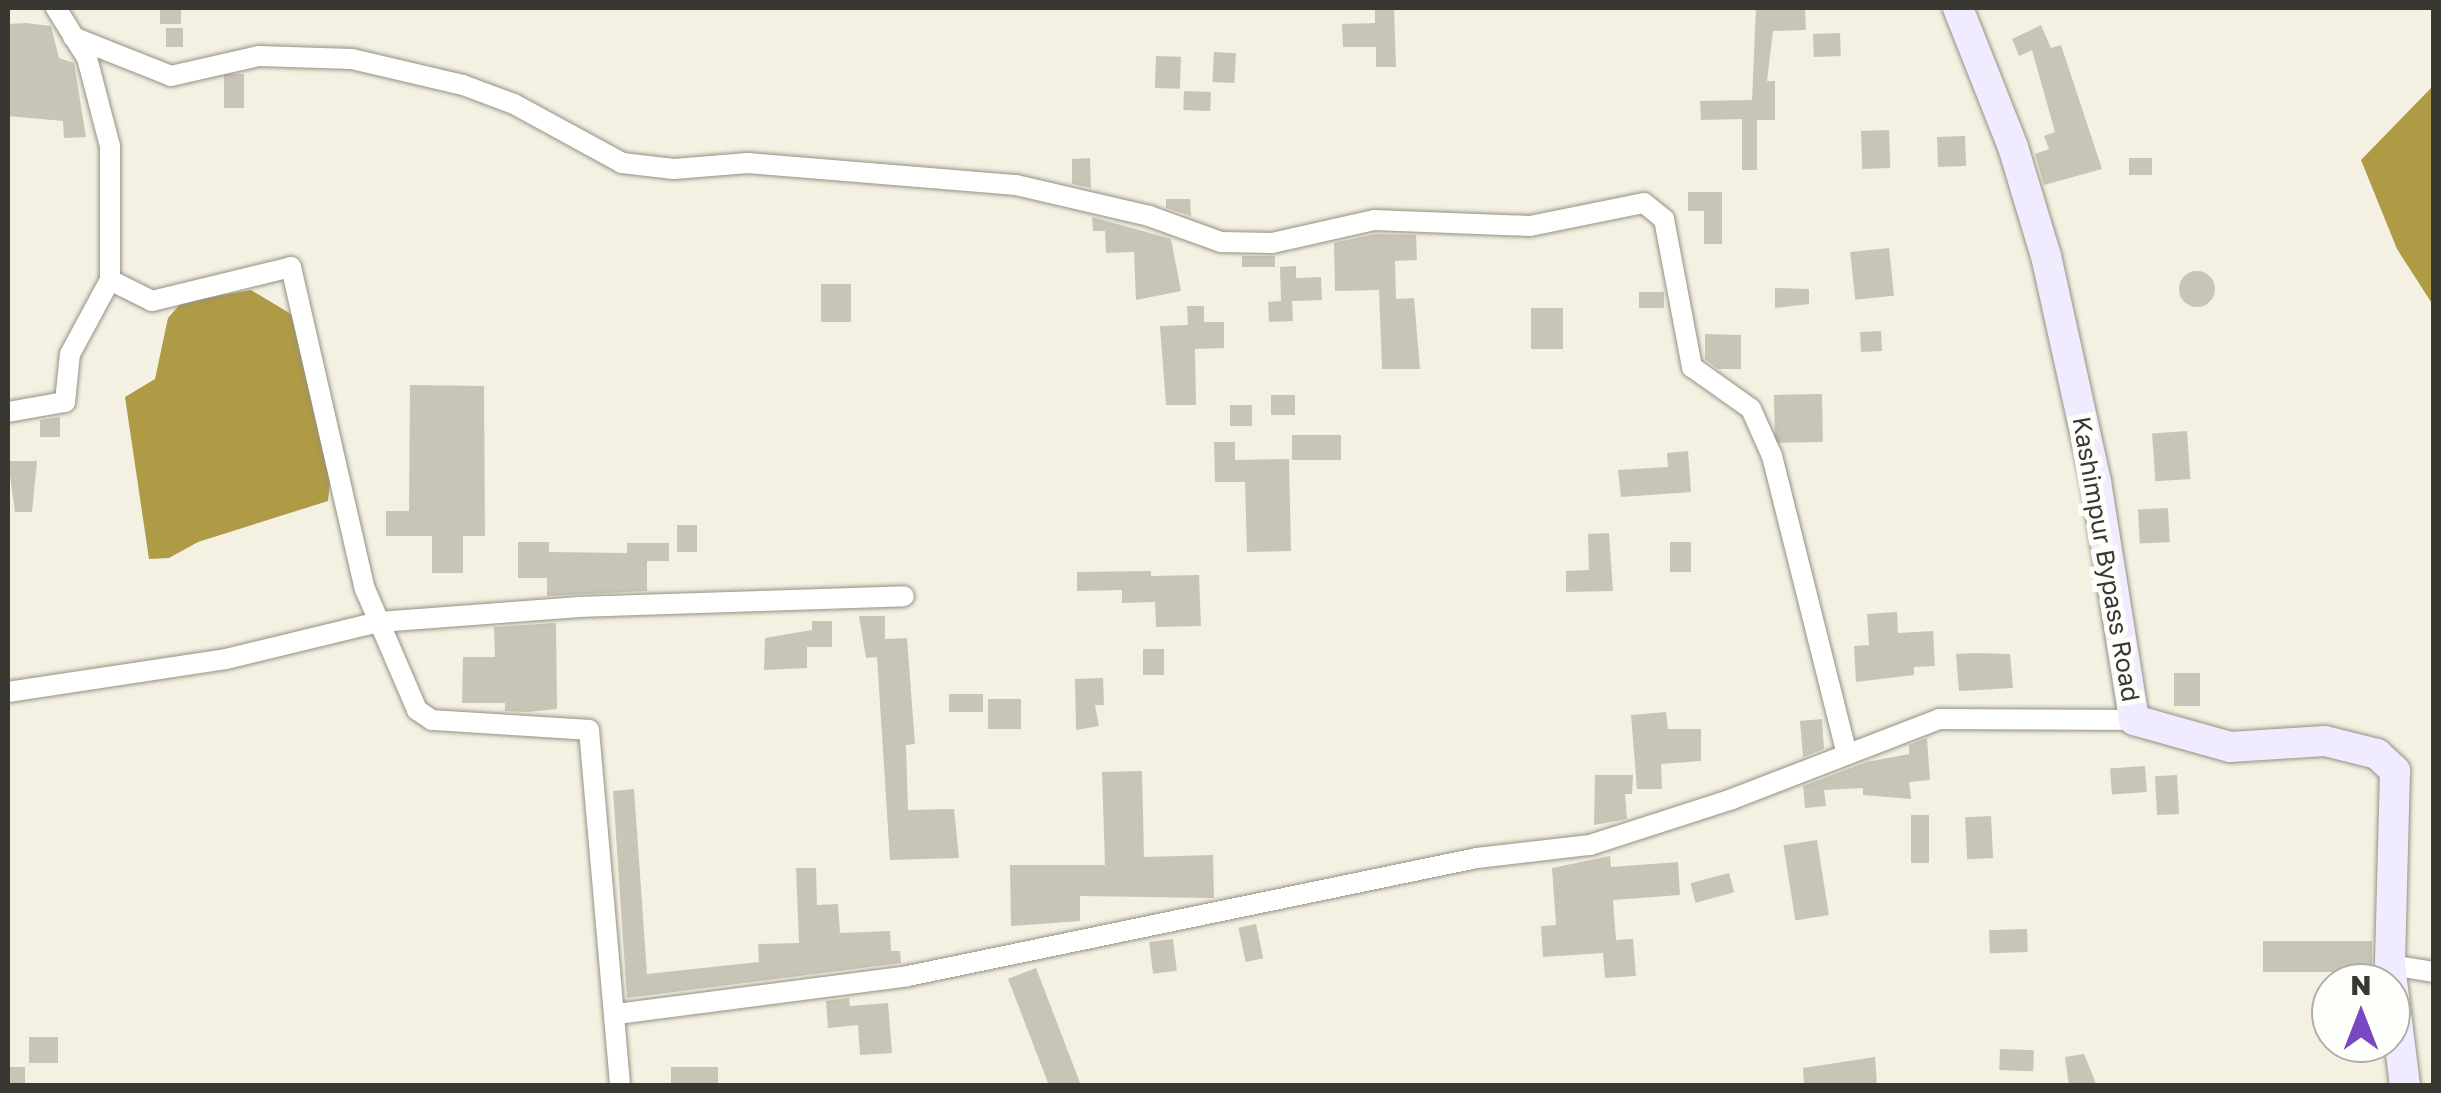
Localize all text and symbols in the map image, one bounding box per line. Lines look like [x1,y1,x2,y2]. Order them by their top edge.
street label: Kashimpur Bypass Road [2066,414,2146,704]
north arrow [2311,963,2411,1063]
text: N [2350,968,2372,1001]

